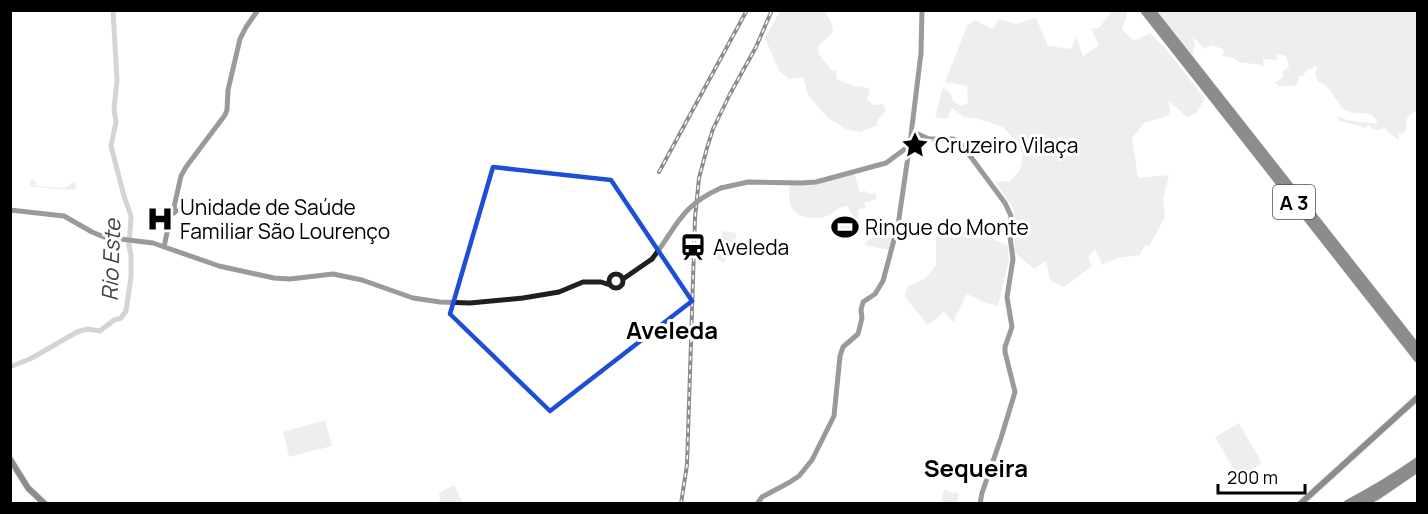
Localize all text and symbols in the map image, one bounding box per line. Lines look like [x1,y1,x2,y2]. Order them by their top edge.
place icon: Cruzeiro Vilaça [900,130,930,160]
place label: Cruzeiro Vilaça [935,131,1078,159]
road number: A 3 [1273,185,1315,219]
place label: Unidade de Saúde Familiar São Lourenço [180,193,390,245]
hospital icon: Unidade de Saúde Familiar São Lourenço [145,204,175,234]
sports icon: Ringue do Monte [830,212,860,242]
place label: Ringue do Monte [865,213,1029,241]
water label: Rio Este [95,217,127,301]
station icon: Aveleda [678,232,708,262]
place label: Aveleda [713,233,789,261]
district label: Aveleda [626,313,718,346]
district label: Sequeira [924,451,1028,484]
scale bar [1218,457,1305,495]
text: 200 m [1227,465,1278,489]

